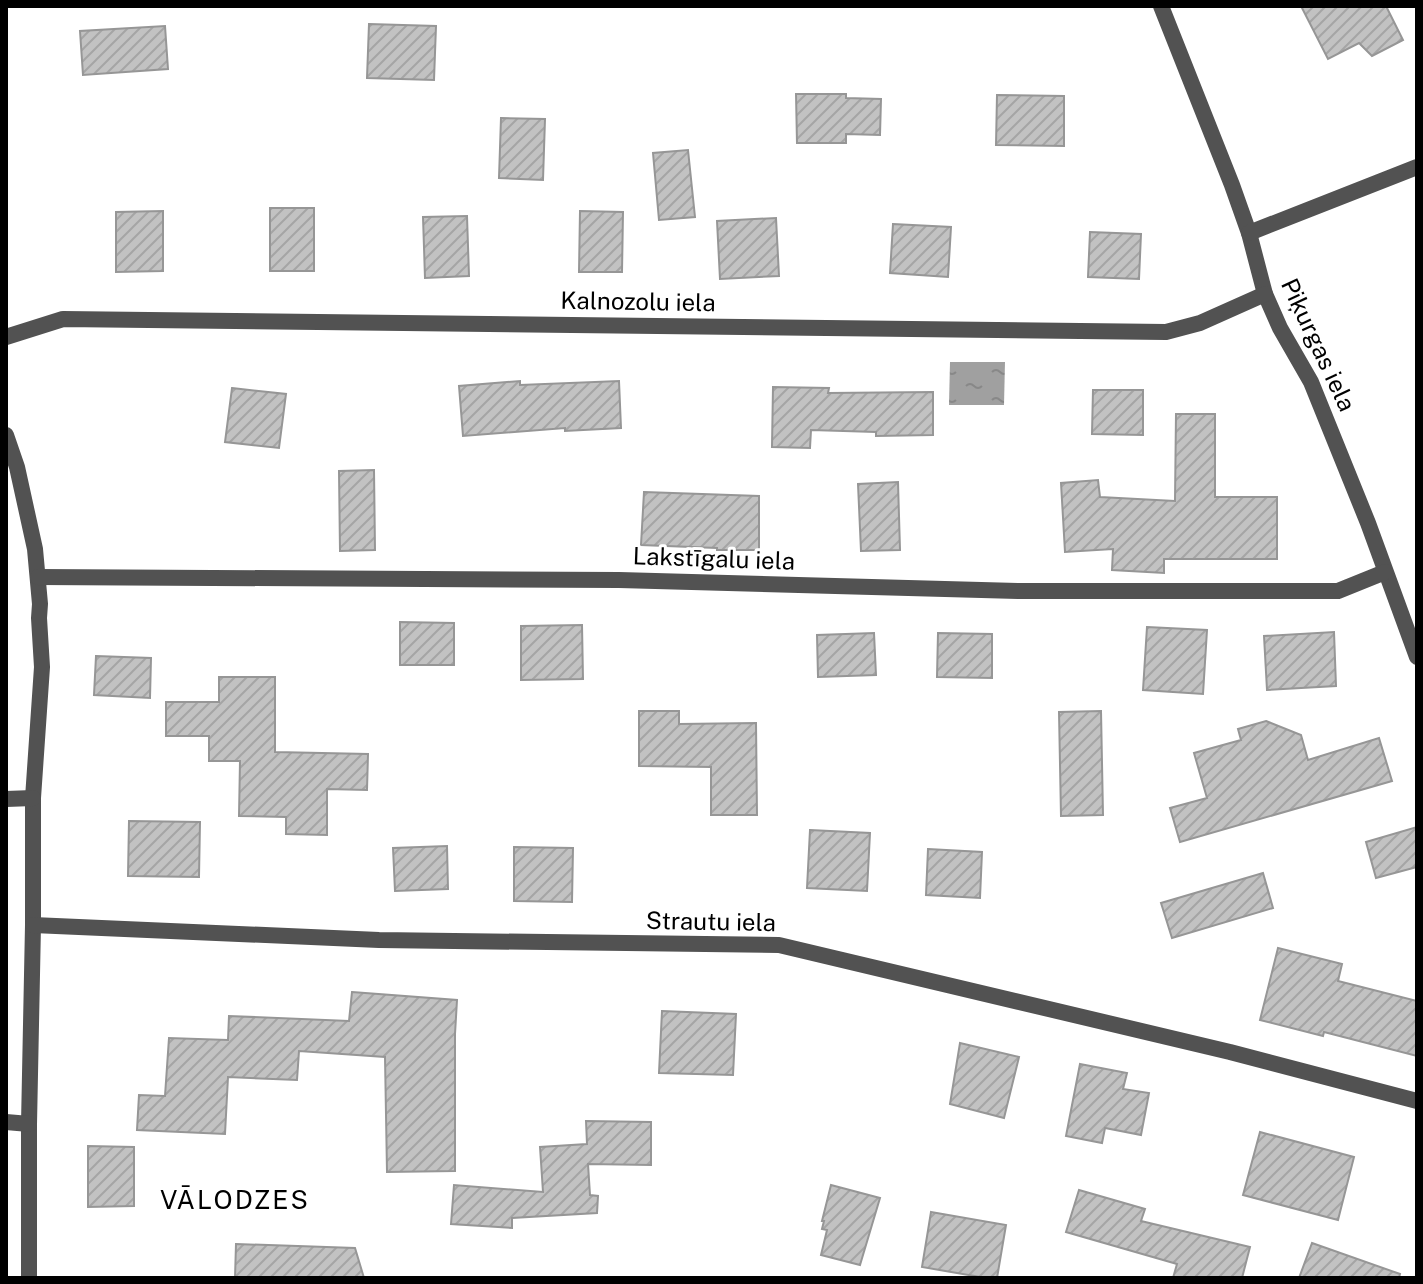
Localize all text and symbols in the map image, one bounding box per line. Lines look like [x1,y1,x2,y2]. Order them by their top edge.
street label: Piķurgas iela [1276,274,1362,415]
street label: Kalnozolu iela [560,286,716,316]
street label: Lakstīgalu iela [632,541,796,575]
street label: Strautu iela [646,906,776,936]
district label: VĀLODZES [160,1184,310,1215]

